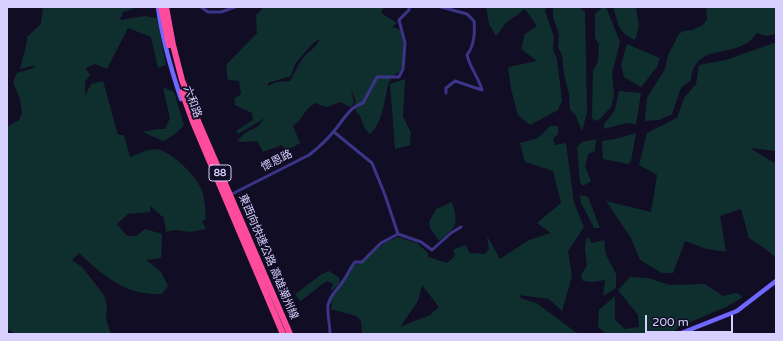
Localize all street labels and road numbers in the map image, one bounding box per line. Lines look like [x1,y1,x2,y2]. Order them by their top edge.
street label: 六和路 [180,84,204,120]
street label: 懷恩路 [259,148,295,174]
road number: 88 [209,165,231,181]
street label: 東西向快速公路 高雄潮州線 [236,192,300,322]

